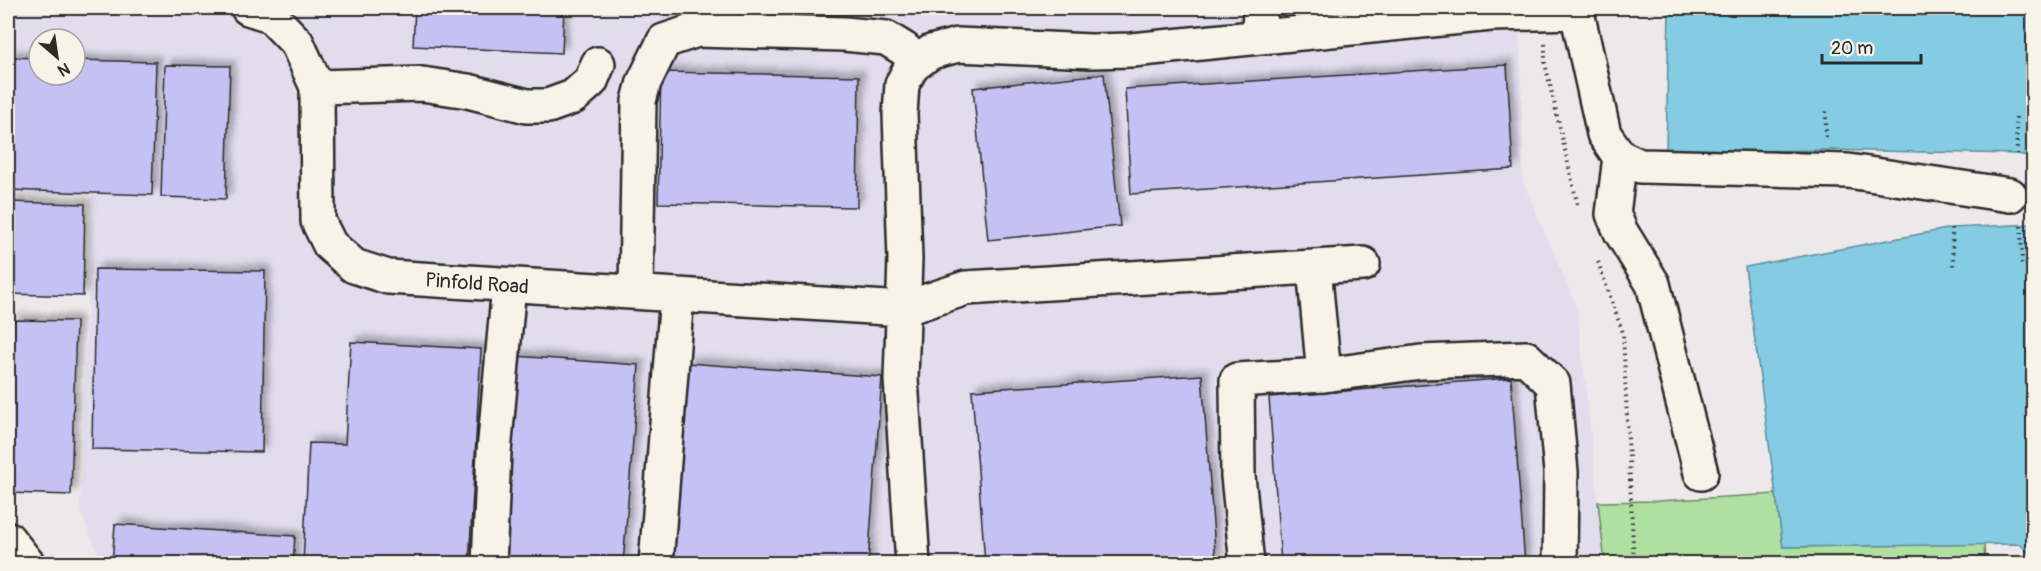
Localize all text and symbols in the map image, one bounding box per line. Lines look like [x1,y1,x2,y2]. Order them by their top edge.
north arrow [27,27,87,87]
scale bar [1822,27,1921,65]
text: 20 m [1831,37,1873,60]
text: N [54,58,73,81]
street label: Pinfold Road [424,267,530,300]

